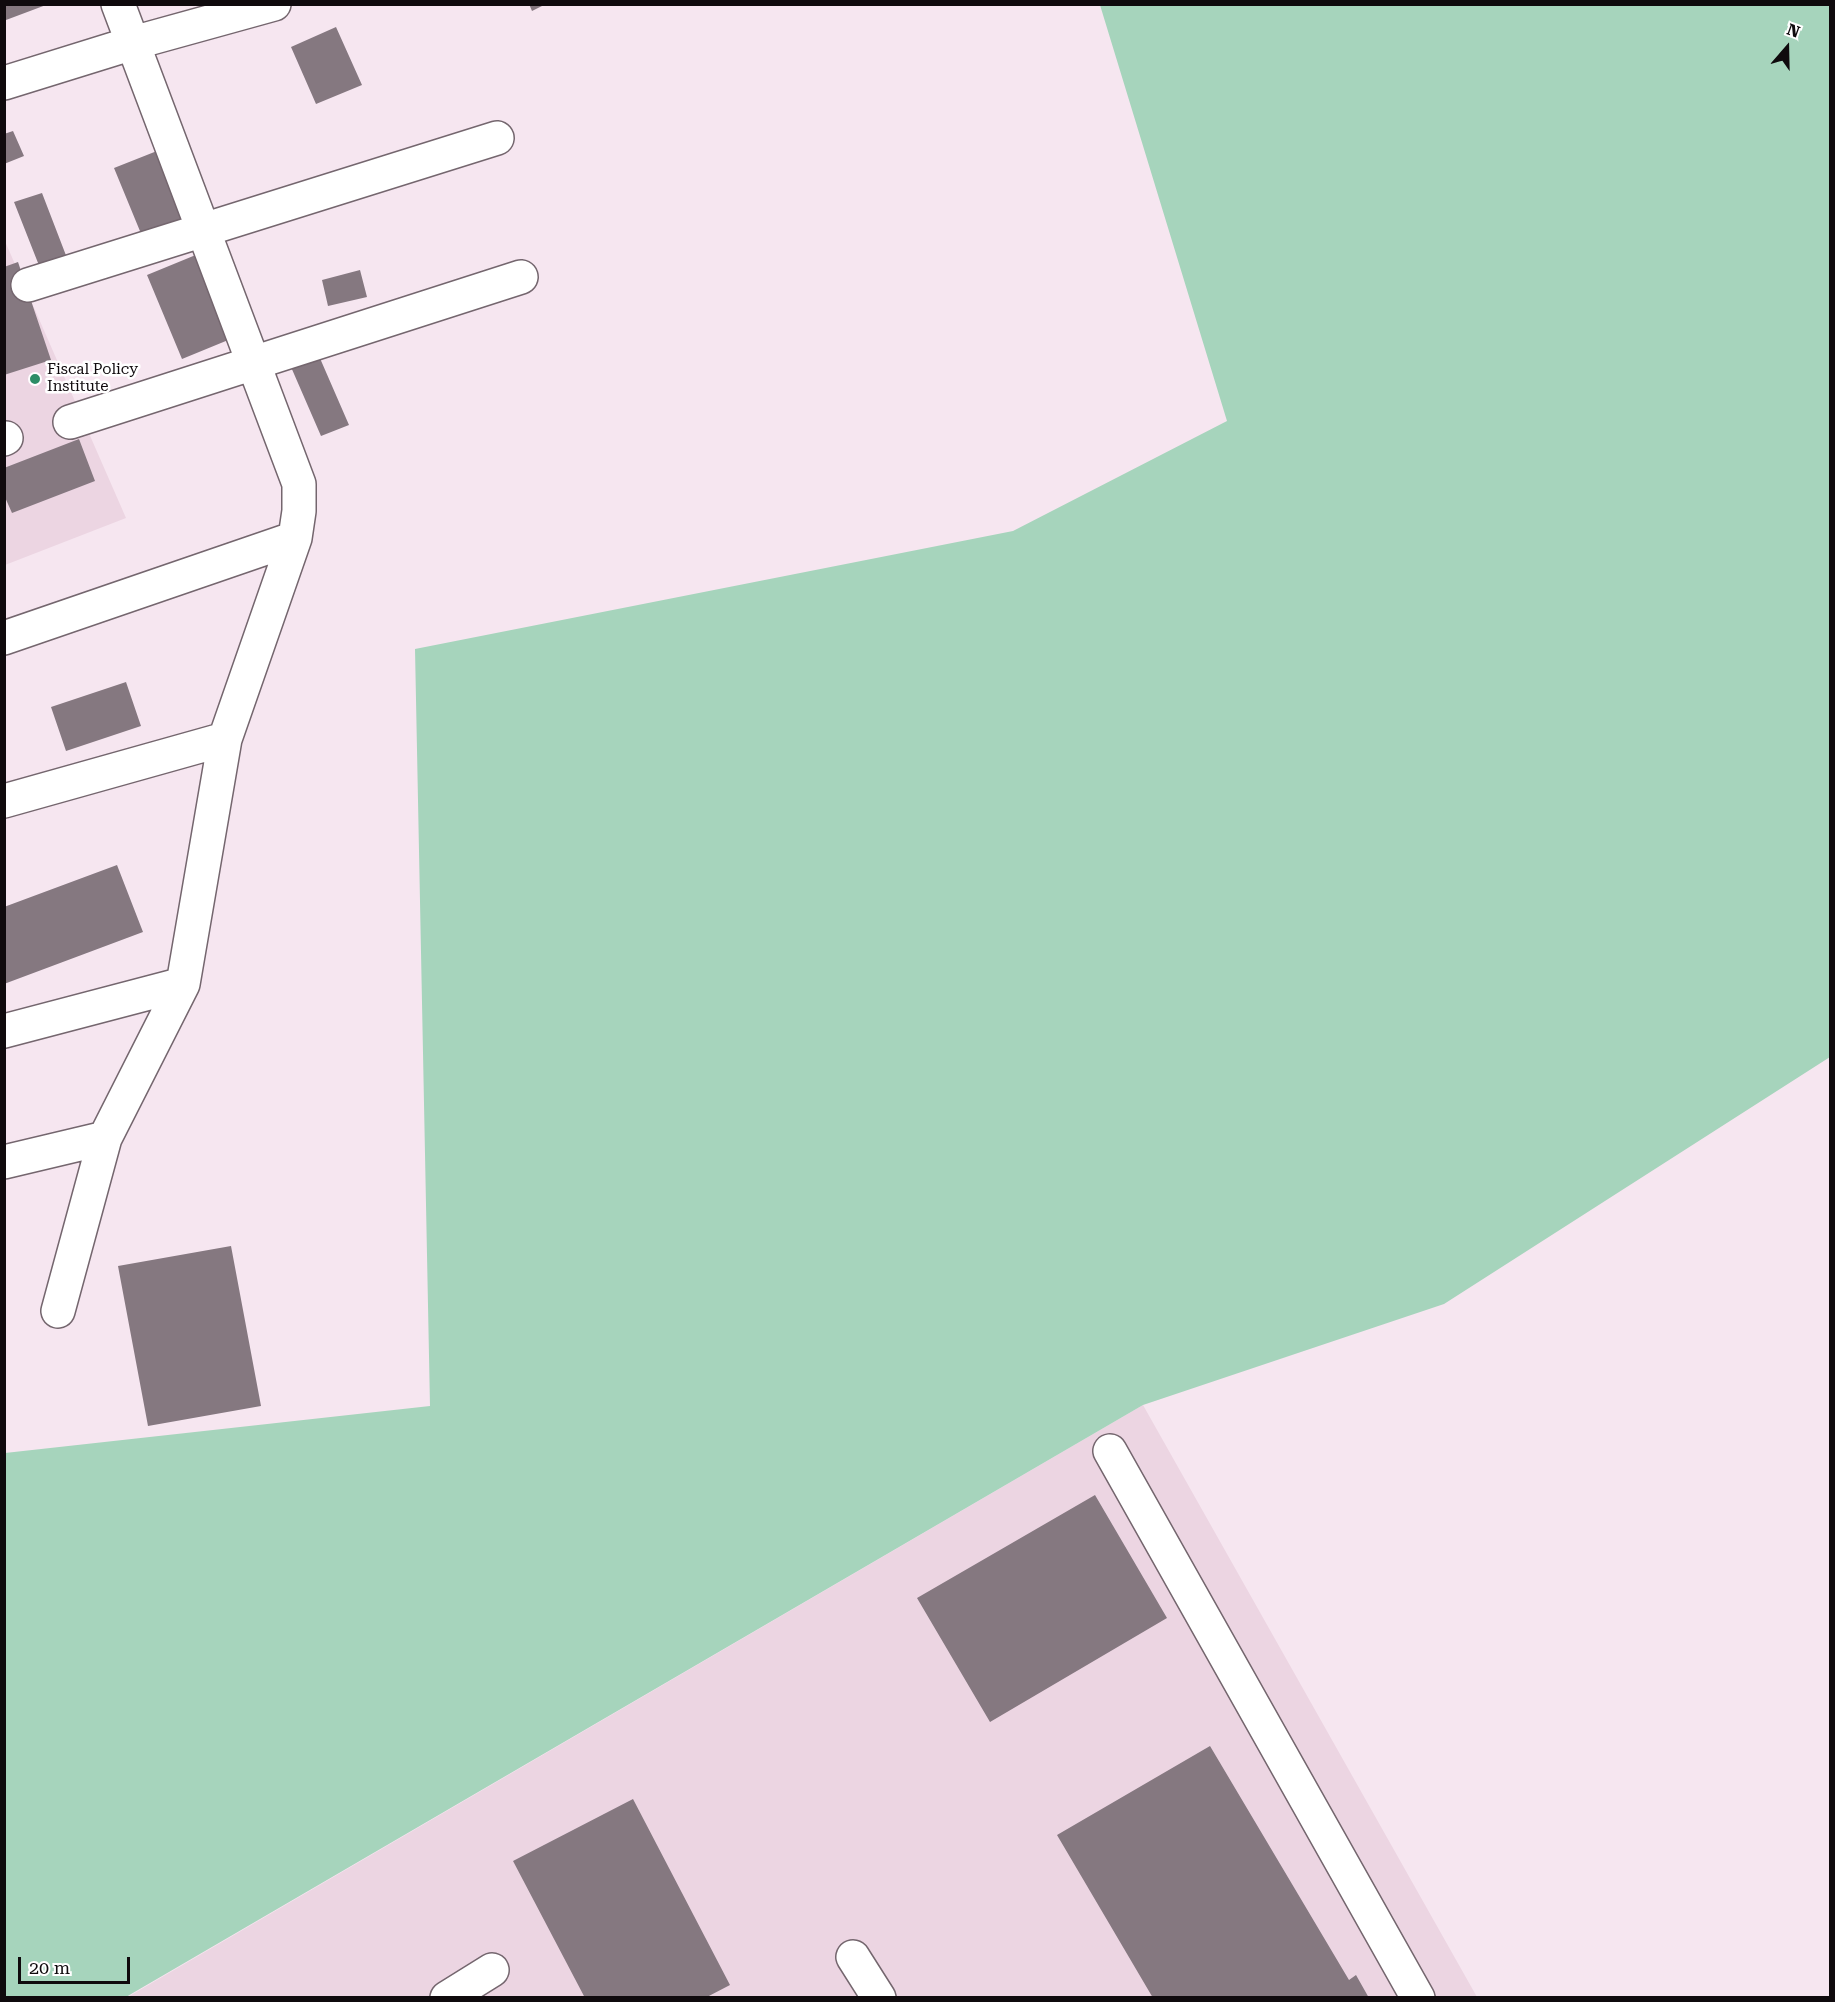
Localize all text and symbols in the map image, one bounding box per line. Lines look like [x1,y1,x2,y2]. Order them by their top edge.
north arrow [1757,18,1817,78]
text: N [1784,20,1802,42]
place label: Fiscal Policy Institute [47,361,138,396]
marker: Fiscal Policy Institute [28,372,42,386]
scale bar [21,1945,134,1983]
text: 20 m [29,1957,70,1978]

